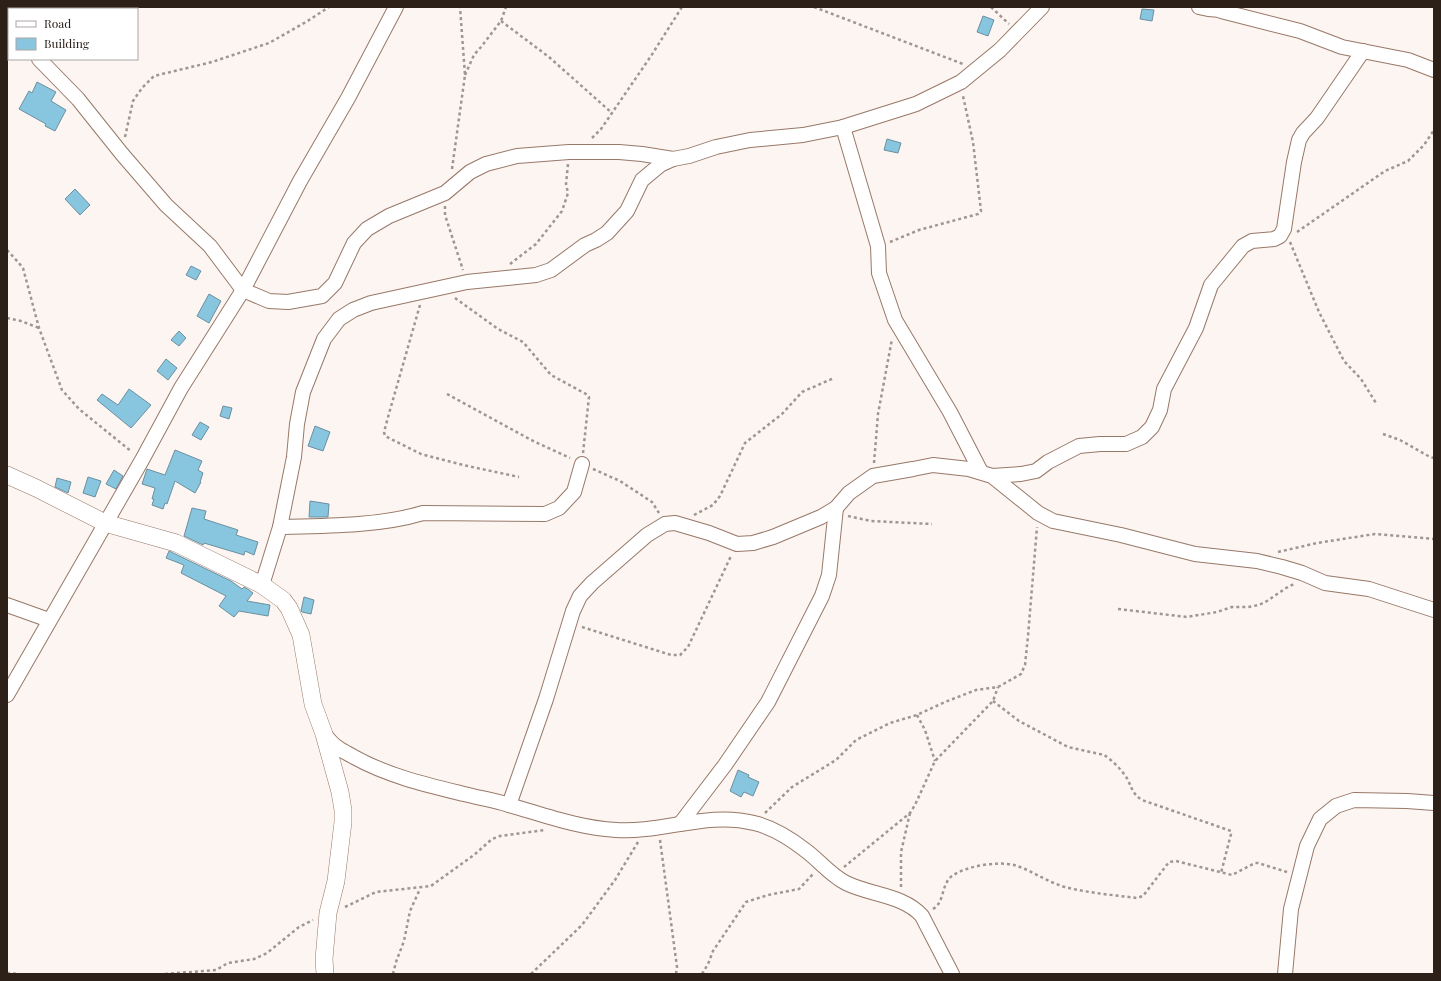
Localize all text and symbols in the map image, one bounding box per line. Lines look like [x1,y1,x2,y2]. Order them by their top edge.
legend [8,8,138,60]
text: Road [44,15,71,31]
text: Building [44,35,90,51]

